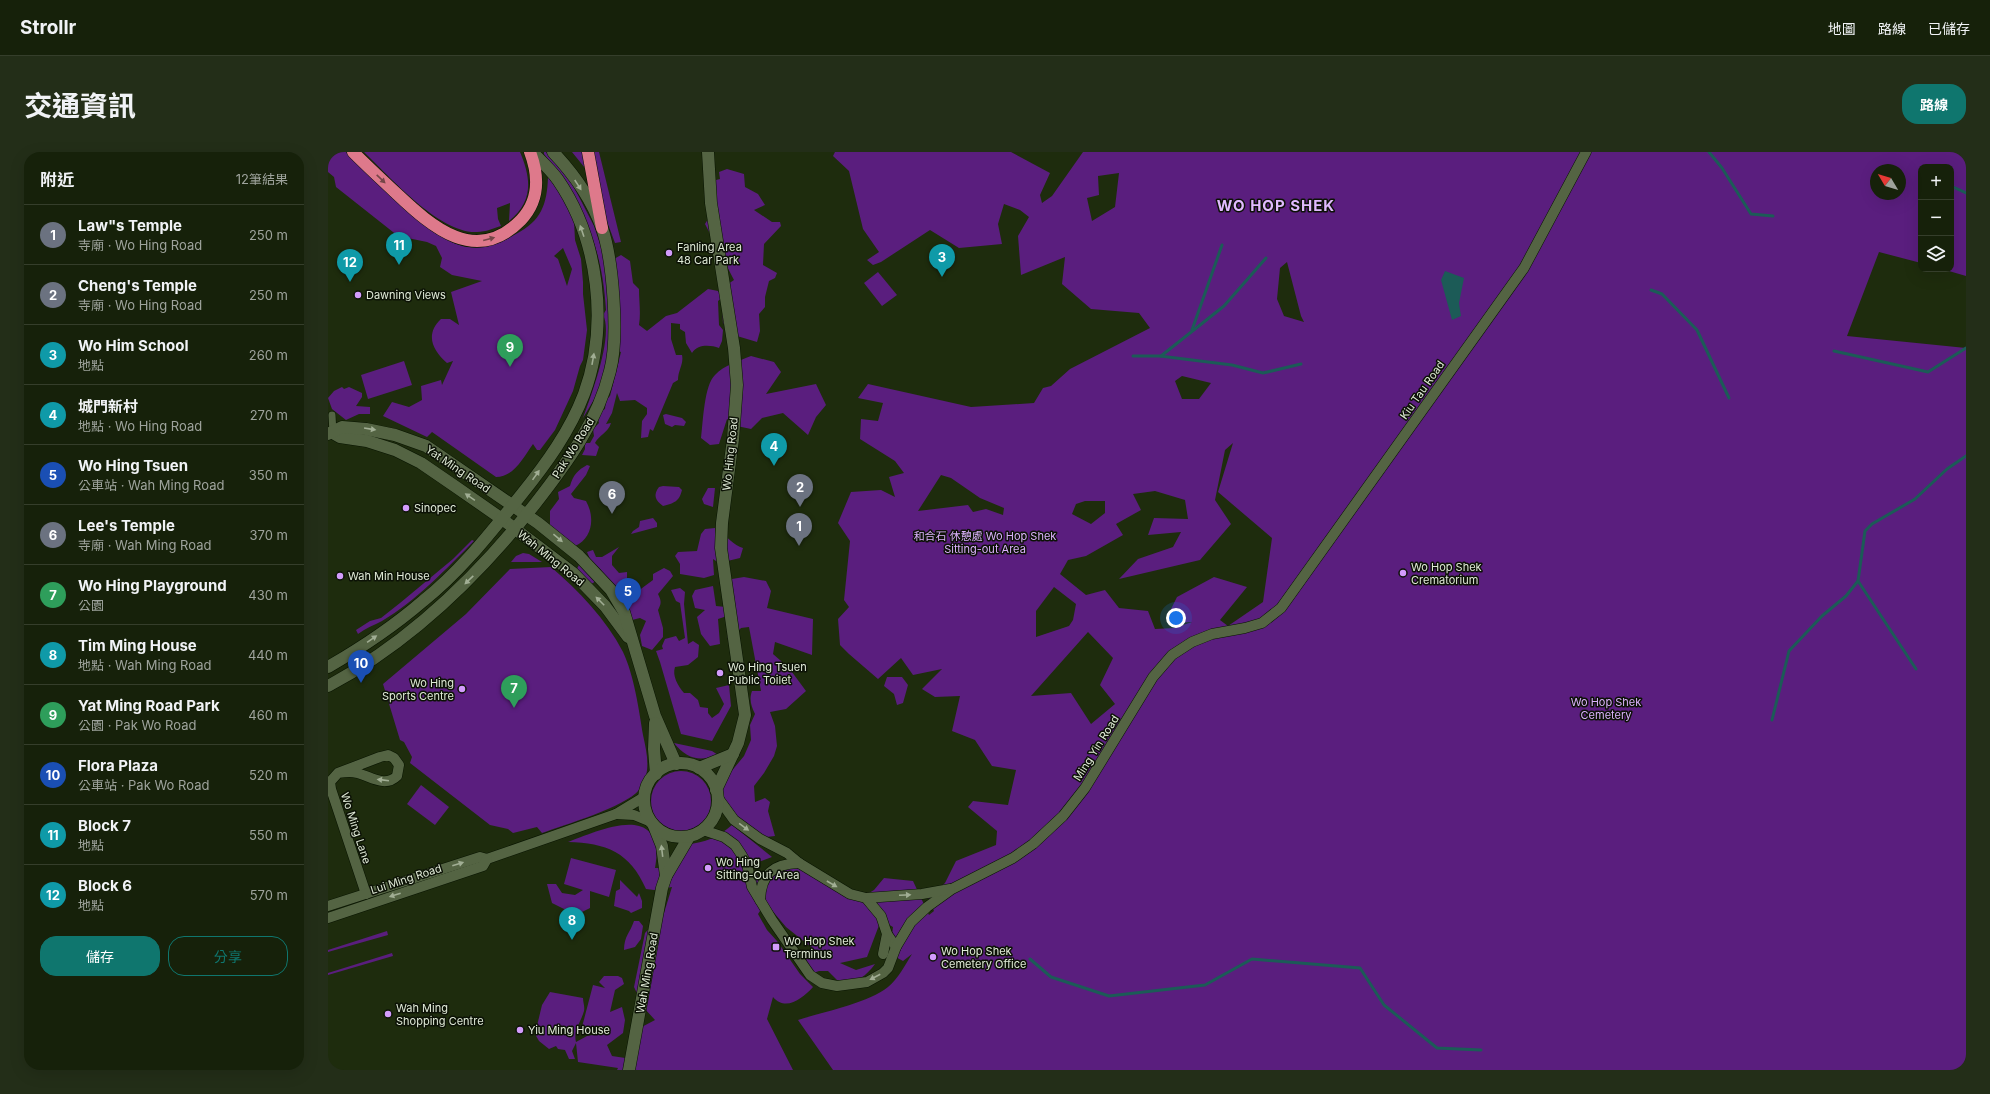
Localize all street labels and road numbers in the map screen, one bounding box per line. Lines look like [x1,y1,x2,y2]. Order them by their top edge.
street label: Kiu Tau Road [1397,358,1447,422]
street label: Pak Wo Road [549,415,597,481]
street label: Wo Hing Road [719,417,741,491]
street label: Yat Ming Road [423,442,493,496]
street label: Wah Ming Road [515,527,587,589]
street label: Ming Yin Road [1070,713,1122,783]
street label: Wo Ming Lane [338,791,374,865]
street label: Lui Ming Road [369,861,443,897]
street label: Wah Ming Road [633,932,661,1014]

